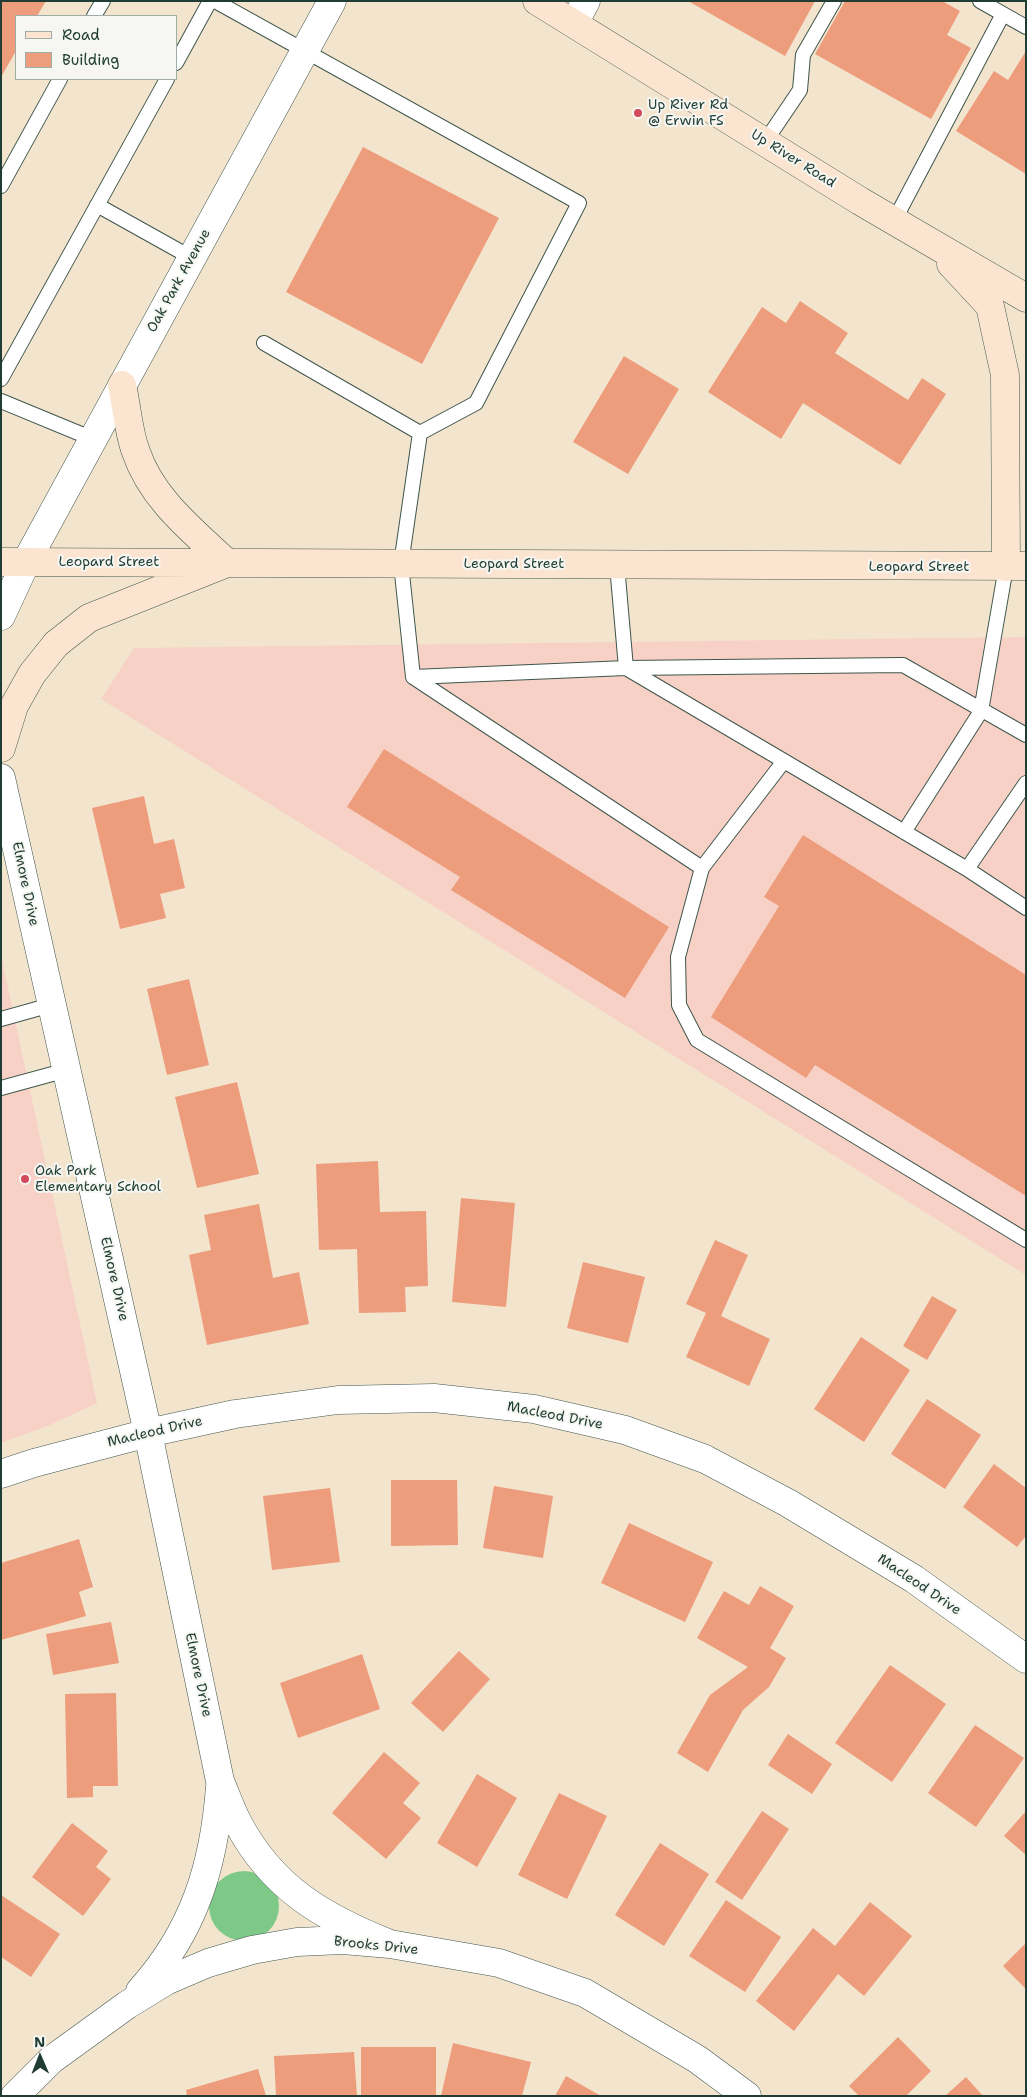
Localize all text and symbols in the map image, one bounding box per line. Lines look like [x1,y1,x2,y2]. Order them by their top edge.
legend [15,15,178,80]
text: Road [62,25,100,45]
text: Building [62,50,119,70]
place label: Up River Rd @ Erwin FS [648,97,728,130]
marker: Up River Rd @ Erwin FS [632,107,644,119]
street label: Up River Road [747,126,839,192]
street label: Oak Park Avenue [144,226,214,336]
street label: Leopard Street [59,554,159,570]
street label: Leopard Street [464,556,564,572]
street label: Leopard Street [869,559,969,575]
street label: Elmore Drive [8,840,42,928]
place label: Oak Park Elementary School [35,1163,161,1196]
marker: Oak Park Elementary School [19,1173,31,1185]
street label: Elmore Drive [96,1235,132,1323]
street label: Macleod Drive [506,1398,604,1434]
street label: Macleod Drive [106,1413,204,1451]
street label: Macleod Drive [874,1551,964,1619]
street label: Elmore Drive [181,1631,215,1719]
street label: Brooks Drive [333,1933,419,1959]
north arrow [15,2032,65,2082]
text: N [34,2033,45,2051]

